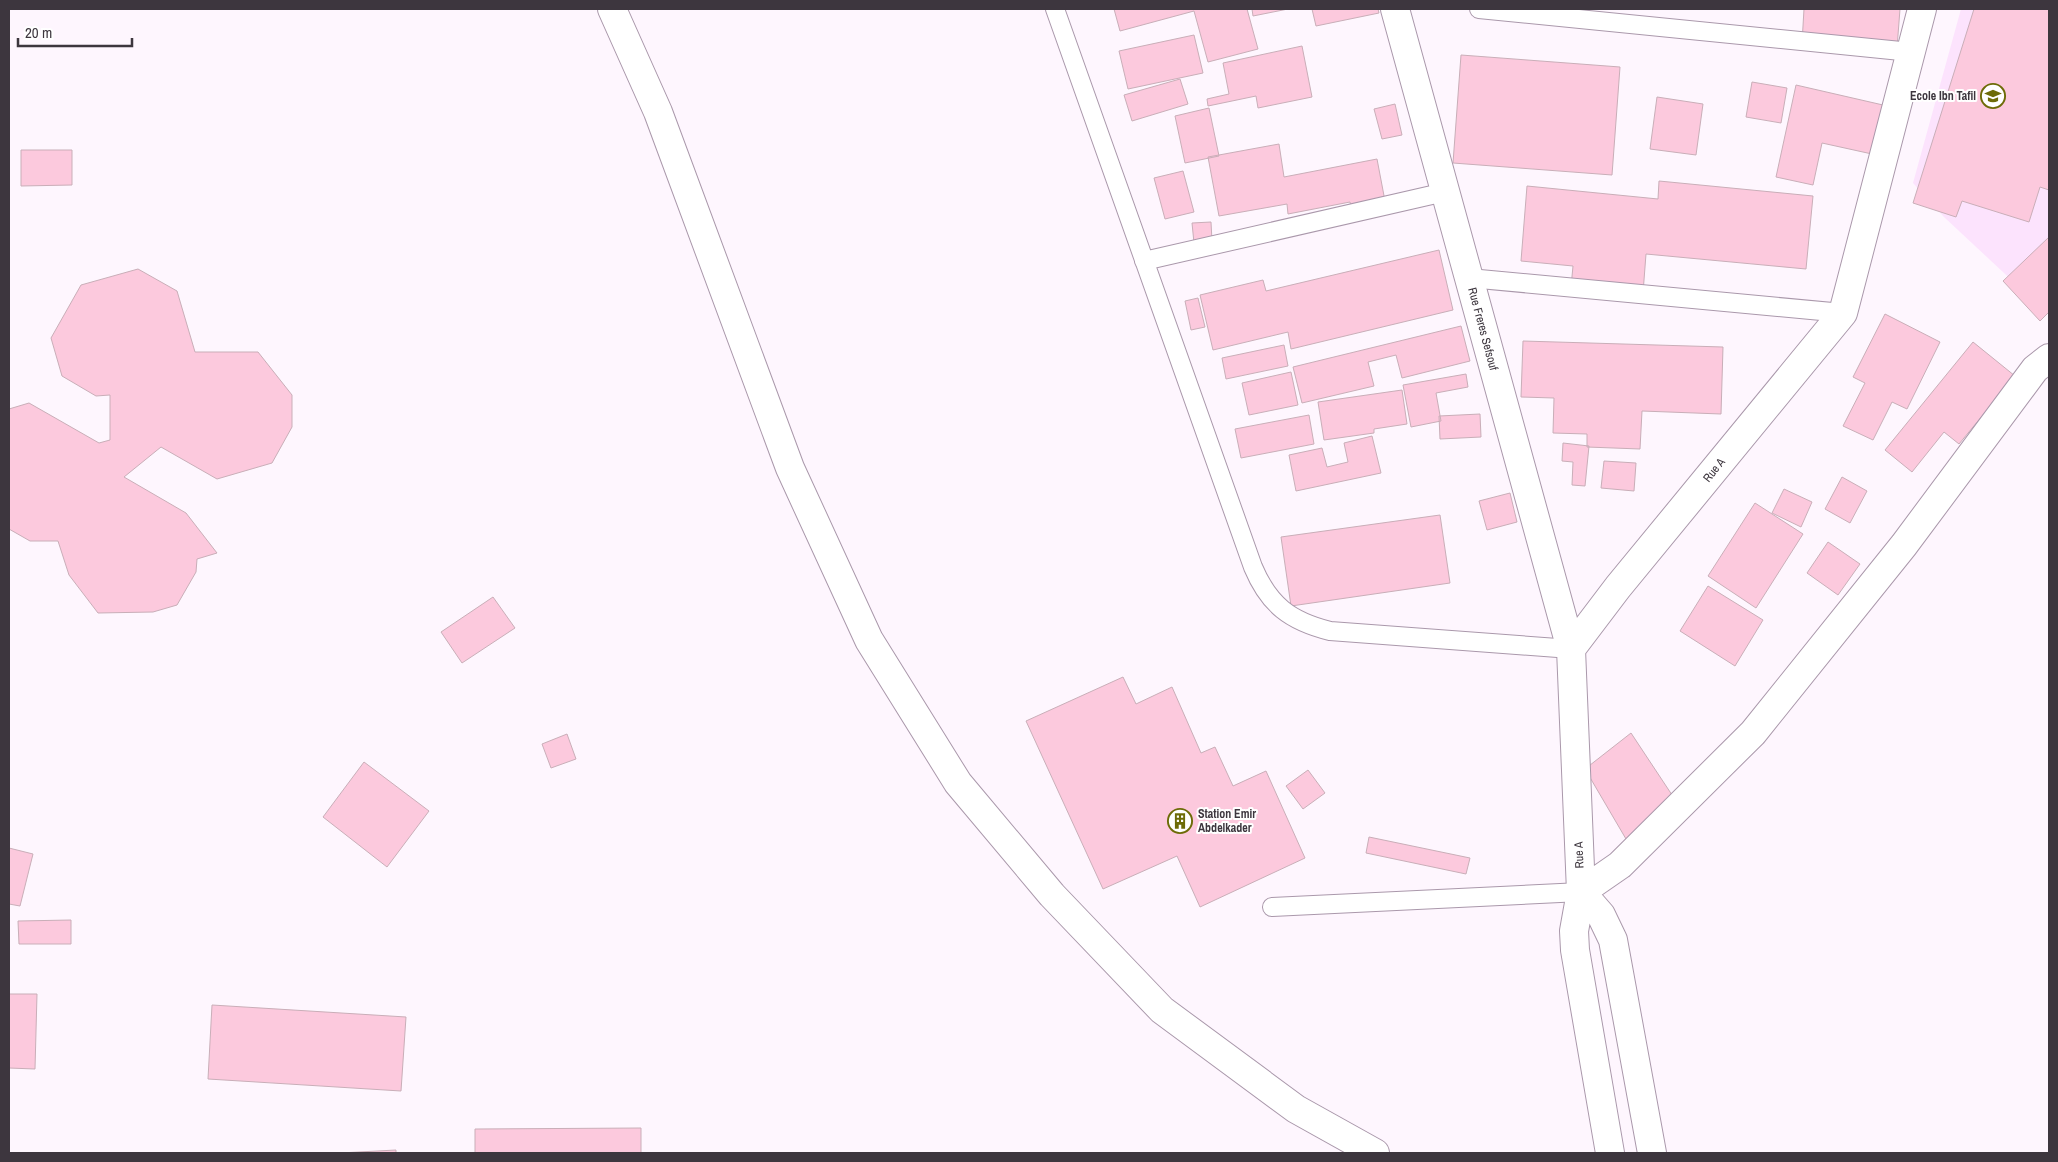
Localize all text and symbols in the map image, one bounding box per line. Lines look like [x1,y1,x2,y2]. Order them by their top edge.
scale bar [18,15,131,47]
text: 20 m [25,22,52,43]
school or university icon: Ecole Ibn Tafil [1980,83,2006,109]
place label: Ecole Ibn Tafil [1910,88,1976,104]
street label: Rue Freres Sefsouf [1464,286,1502,373]
street label: Rue A [1699,454,1729,485]
place label: Station Emir Abdelkader [1198,806,1256,836]
building icon: Station Emir Abdelkader [1167,808,1193,834]
street label: Rue A [1571,841,1587,869]

